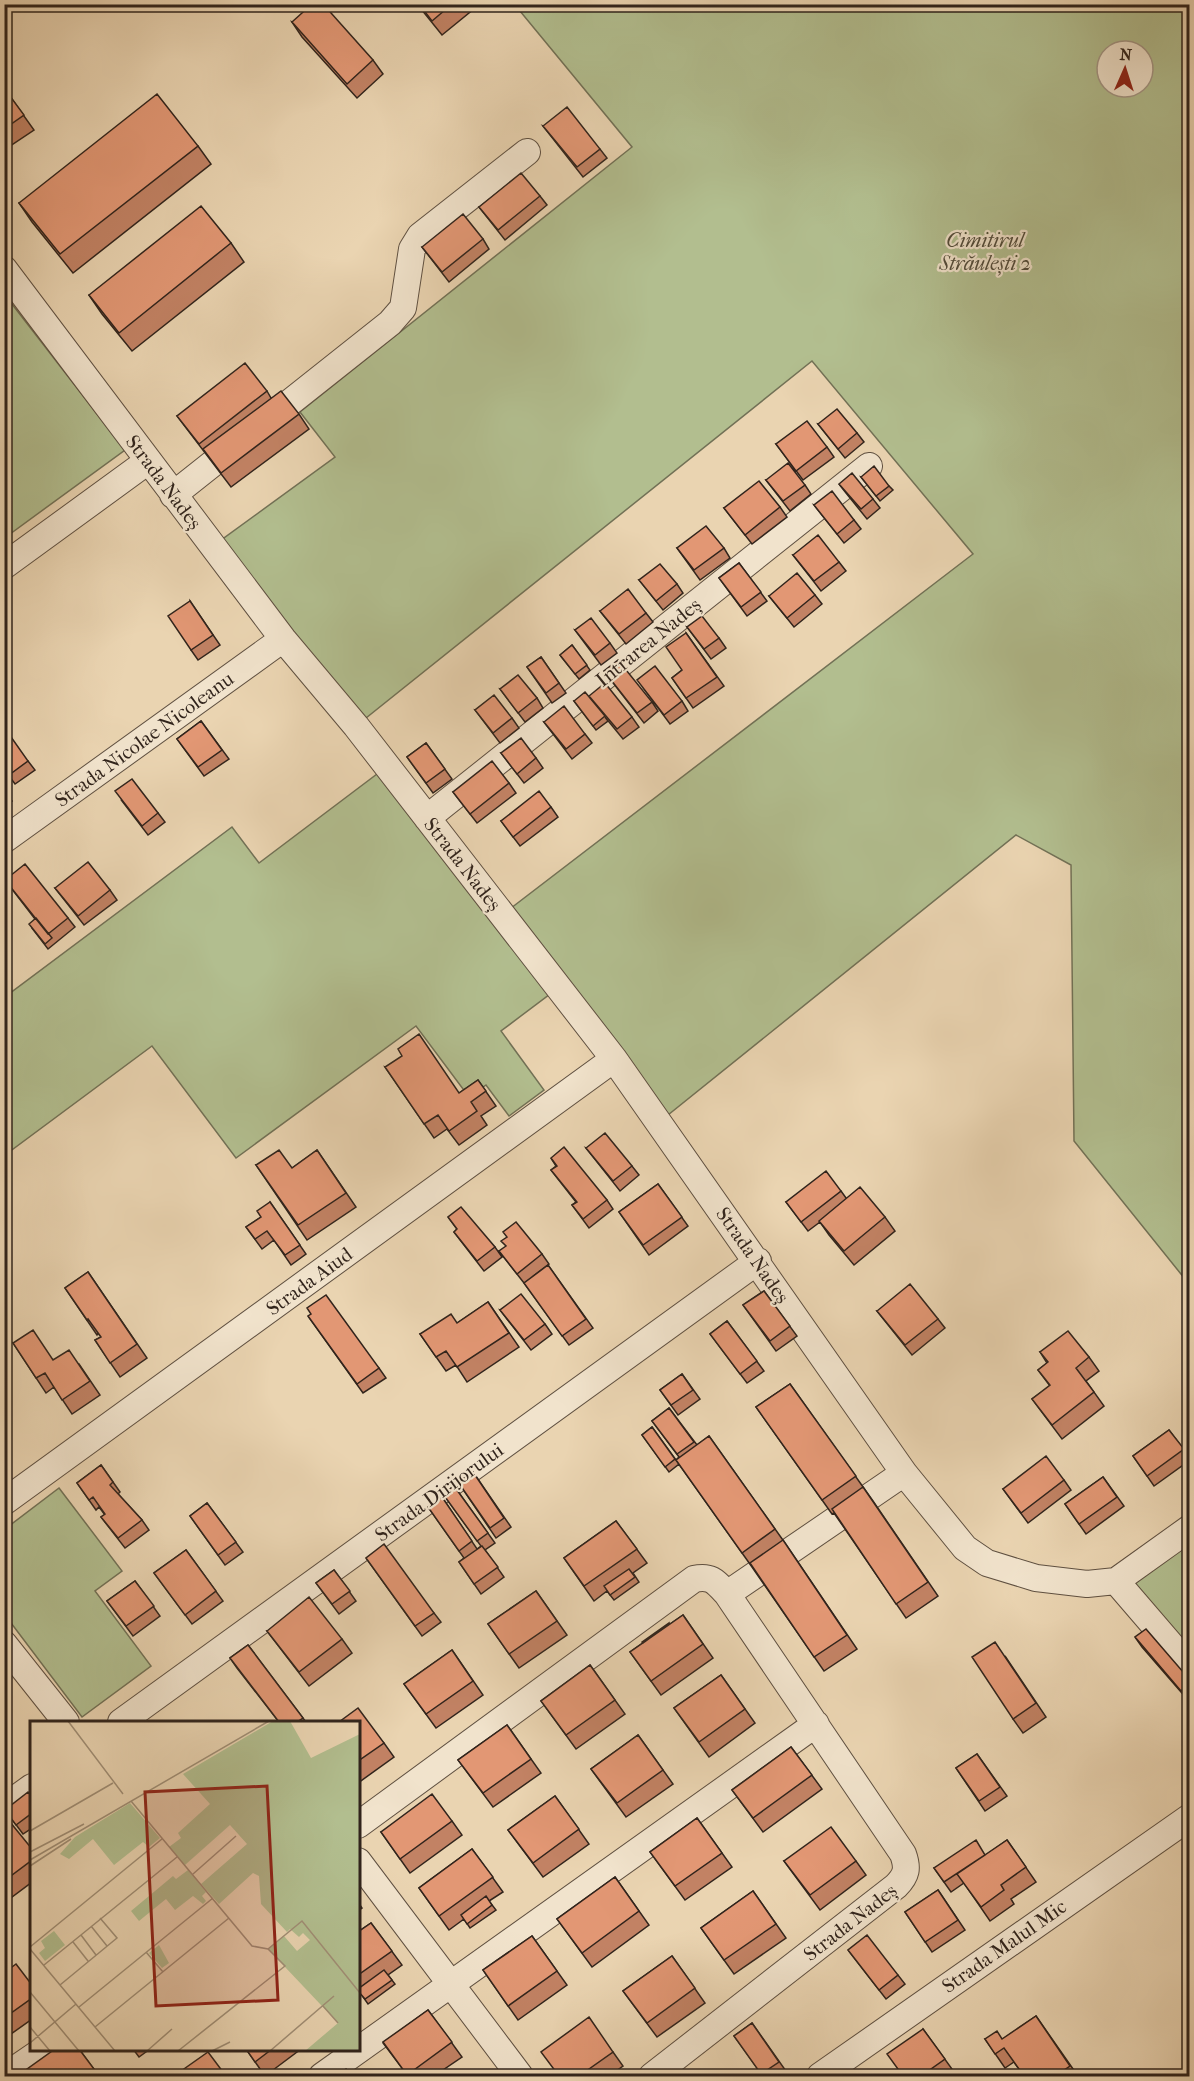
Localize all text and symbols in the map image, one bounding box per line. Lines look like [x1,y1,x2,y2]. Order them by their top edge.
north arrow [1095,39,1155,99]
text: N [1119,45,1133,64]
park label: Cimitirul Străulești 2 [938,229,1031,276]
street label: Strada Nadeș [121,431,206,534]
street label: Intrarea Nadeș [591,593,705,692]
street label: Strada Nicolae Nicoleanu [51,667,239,812]
street label: Strada Nadeș [419,813,506,915]
street label: Strada Nadeș [711,1203,794,1308]
street label: Strada Aiud [262,1242,358,1320]
street label: Strada Dirijorului [371,1438,508,1547]
inset map [30,1721,360,2051]
street label: Strada Nadeș [799,1879,901,1966]
street label: Strada Malul Mic [938,1895,1071,1998]

